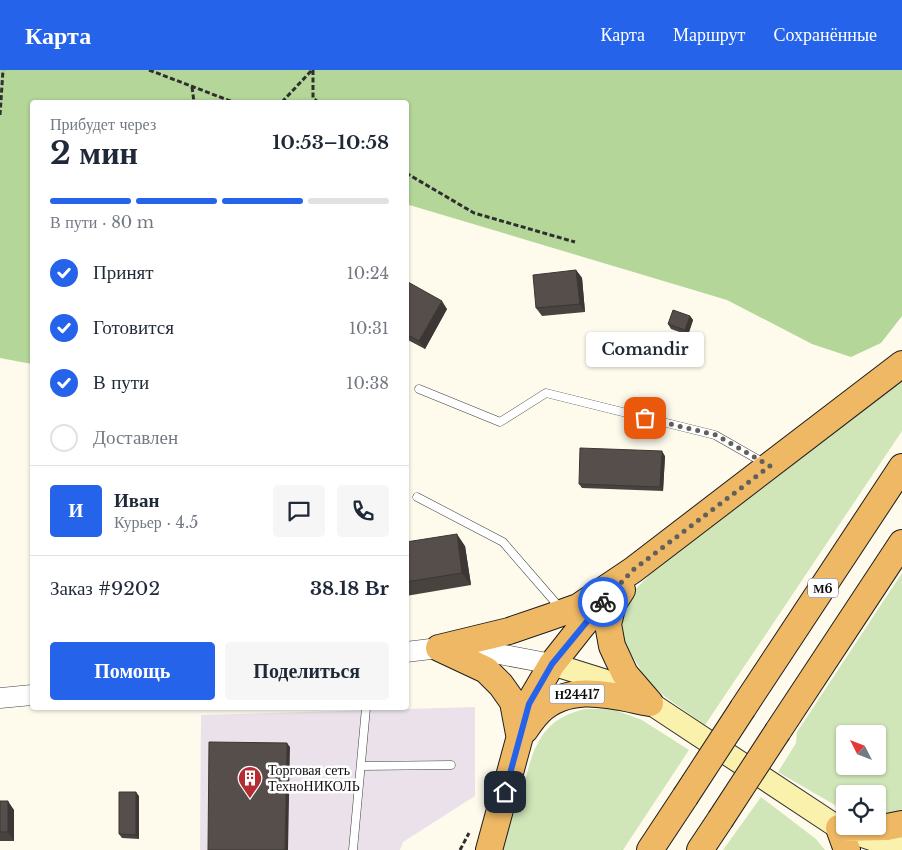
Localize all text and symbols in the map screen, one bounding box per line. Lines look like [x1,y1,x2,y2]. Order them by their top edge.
text: Карта [25,21,91,50]
text: Карта [600,24,645,46]
text: Маршрут [673,24,745,46]
text: Сохранённые [773,24,877,46]
text: Прибудет через [50,114,156,134]
text: 10:53–10:58 [272,131,389,154]
text: 2 мин [50,133,138,173]
text: В пути · 80 m [50,212,154,232]
icon: check [50,259,78,287]
text: Принят [93,261,154,284]
text: 10:24 [347,263,389,283]
icon: check [50,314,78,342]
text: Готовится [93,316,174,339]
text: 10:31 [349,318,389,338]
callout: Comandir [586,333,704,368]
text: Comandir [601,339,689,359]
icon: check [50,369,78,397]
text: В пути [93,371,149,394]
text: 10:38 [346,373,389,393]
pin [624,397,666,439]
icon: bag [631,404,659,432]
text: Доставлен [93,426,178,449]
button: chat [273,485,325,537]
button: phone [337,485,389,537]
text: Иван [114,489,160,512]
text: И [69,499,83,522]
text: Курьер · 4.5 [114,512,198,532]
text: Заказ #9202 [50,577,160,600]
text: 38.18 Br [310,577,389,600]
courier [578,577,628,627]
road number: М6 [808,578,838,598]
icon: bike [589,588,617,616]
button: Помощь [50,642,215,700]
button: Поделиться [225,642,389,700]
road number: Н24417 [550,684,604,704]
north arrow [836,725,886,775]
map controls [836,725,886,835]
place label: Торговая сеть ТехноНИКОЛЬ [268,761,360,795]
building icon: Торговая сеть ТехноНИКОЛЬ [237,765,263,799]
pin [484,771,526,813]
icon: home [491,778,519,806]
button: locate [836,785,886,835]

